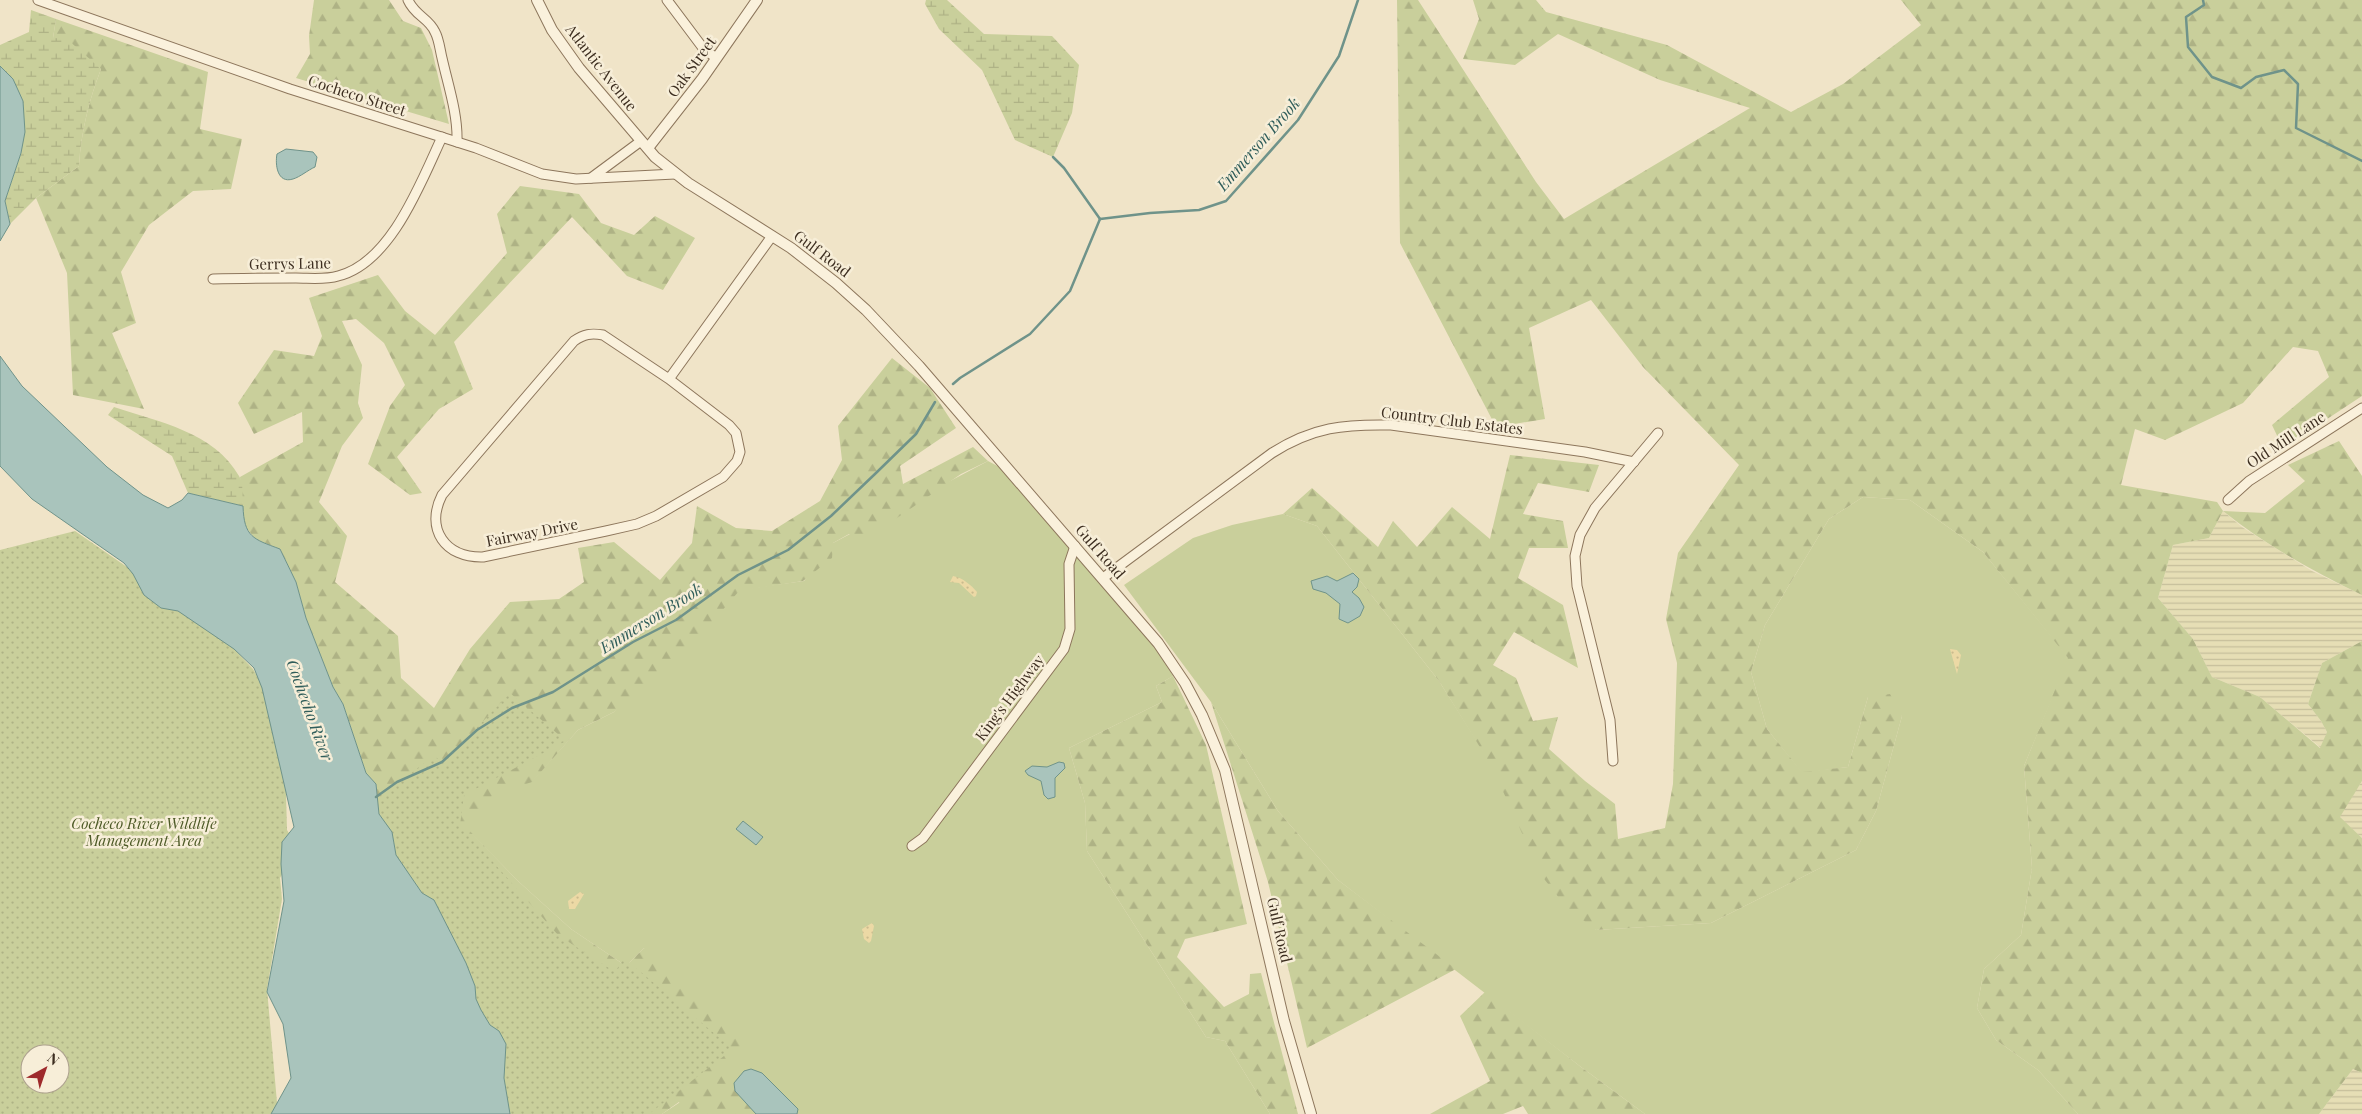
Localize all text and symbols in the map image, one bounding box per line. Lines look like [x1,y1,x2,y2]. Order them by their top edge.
street label: Atlantic Avenue [561,19,642,115]
street label: Oak Street [662,31,720,101]
street label: Cocheco Street [306,70,409,120]
water label: Emmerson Brook [1211,93,1304,195]
street label: Gulf Road [790,225,855,281]
street label: Gerrys Lane [249,252,331,274]
street label: Country Club Estates [1380,401,1524,439]
street label: Old Mill Lane [2242,406,2329,472]
street label: Fairway Drive [484,513,580,551]
street label: Gulf Road [1071,520,1130,583]
water label: Emmerson Brook [595,578,706,658]
street label: King's Highway [970,650,1048,745]
water label: Cochecho River [282,656,339,764]
park label: Cocheco River Wildlife Management Area [71,813,217,850]
street label: Gulf Road [1263,895,1297,965]
north arrow [20,1044,70,1094]
text: N [44,1048,64,1069]

